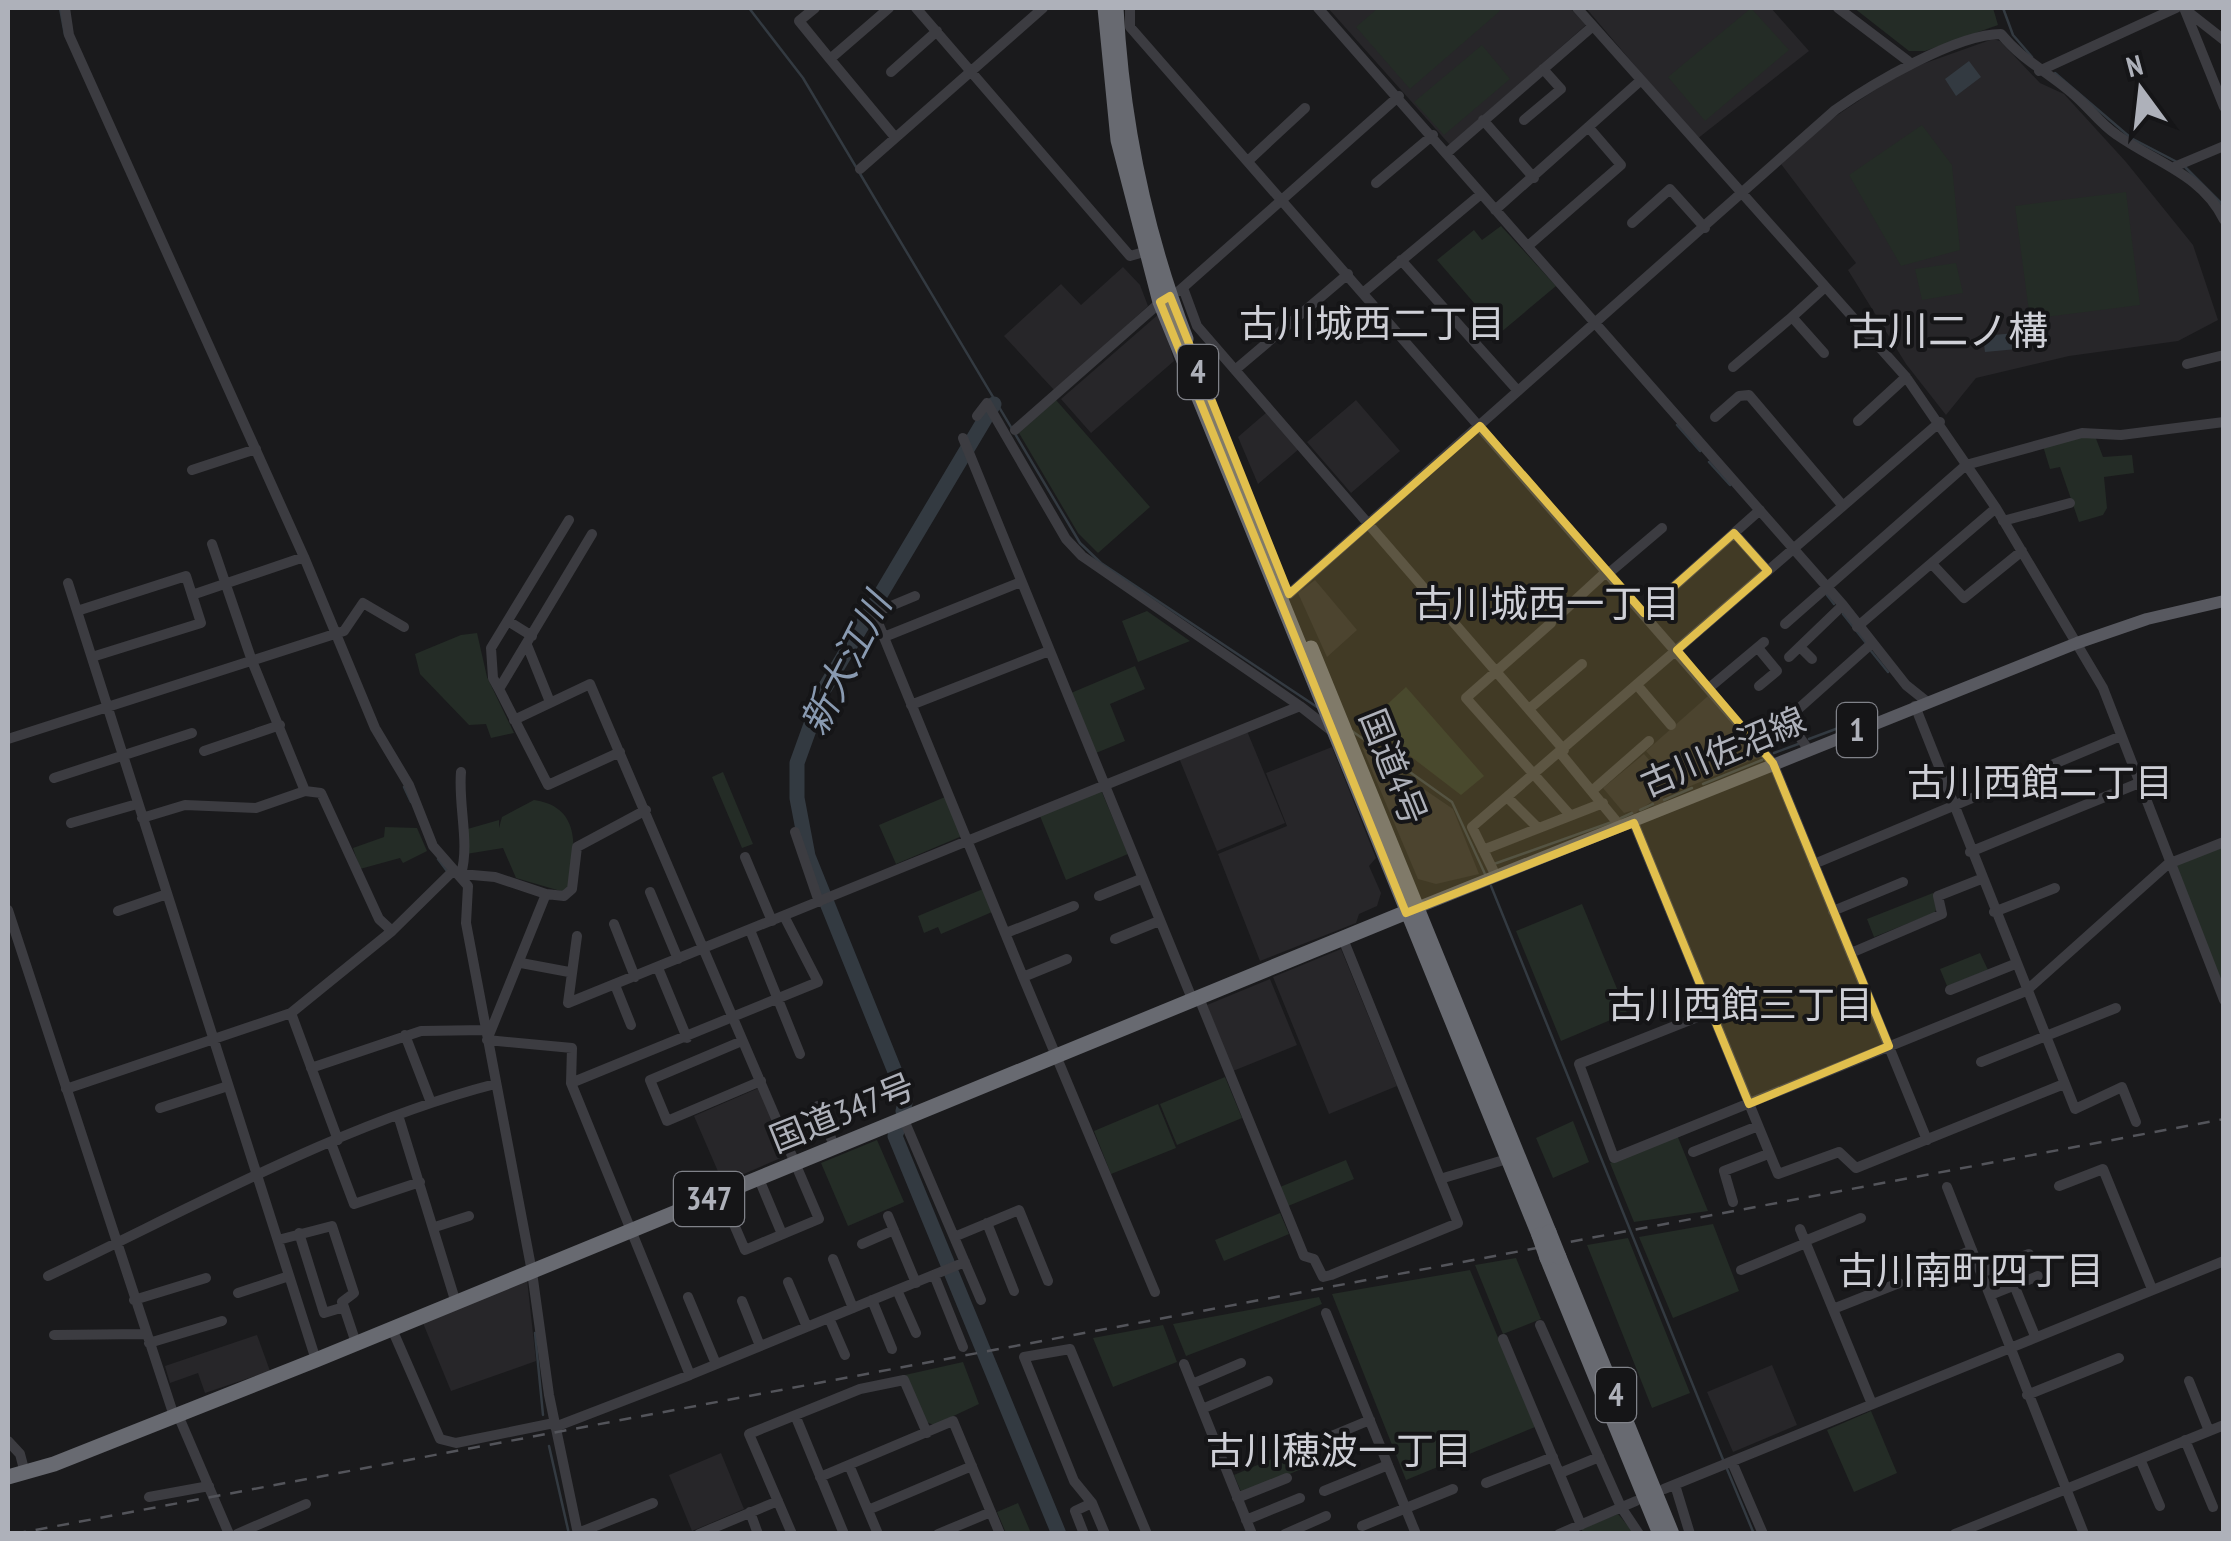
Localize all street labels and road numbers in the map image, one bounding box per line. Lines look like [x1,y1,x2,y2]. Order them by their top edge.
road number: 4 [1178,345,1218,399]
street label: 古川佐沼線 [1633,696,1812,806]
street label: 国道4号 [1350,702,1438,831]
road number: 1 [1837,703,1877,757]
street label: 国道347号 [762,1062,921,1162]
road number: 347 [674,1172,744,1226]
road number: 4 [1596,1368,1636,1422]

